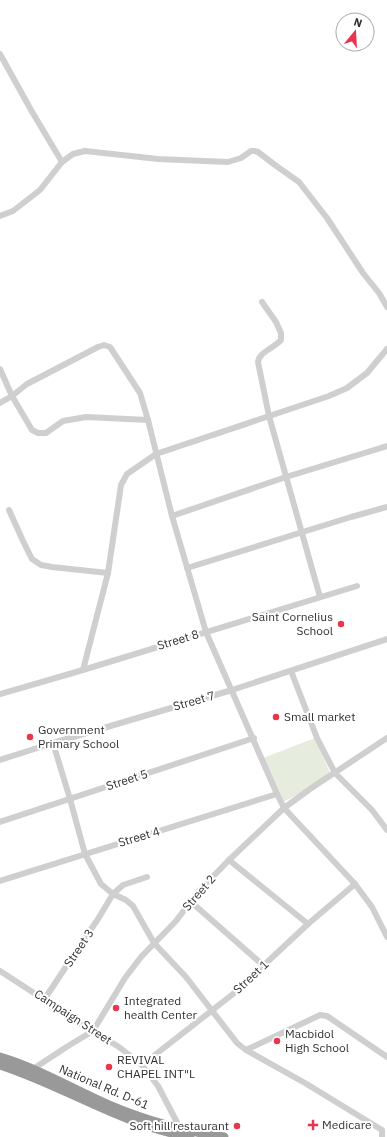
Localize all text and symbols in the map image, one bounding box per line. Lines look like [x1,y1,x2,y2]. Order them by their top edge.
north arrow [335,12,375,52]
text: N [352,15,364,30]
place label: Saint Cornelius School [252,609,333,638]
marker: Saint Cornelius School [336,619,346,629]
street label: Street 8 [155,626,201,653]
street label: Street 7 [171,687,217,714]
place label: Small market [284,709,355,724]
marker: Small market [271,712,281,722]
place label: Government Primary School [38,722,119,751]
marker: Government Primary School [25,732,35,742]
street label: Street 5 [104,766,150,793]
street label: Street 4 [116,823,162,850]
street label: Street 2 [179,872,218,914]
street label: Street 3 [60,926,97,970]
street label: Street 1 [230,957,271,997]
street label: Campaign Street [32,986,115,1047]
place label: Integrated health Center [124,993,197,1022]
marker: Integrated health Center [111,1003,121,1013]
place label: Macbidol High School [285,1026,349,1055]
marker: Macbidol High School [272,1036,282,1046]
place label: REVIVAL CHAPEL INT"L [117,1052,195,1081]
street label: National Rd. D-61 [57,1061,151,1112]
marker: REVIVAL CHAPEL INT"L [104,1062,114,1072]
place label: Medicare [322,1117,372,1132]
place label: Soft hill restaurant [129,1118,229,1133]
marker: Medicare [307,1119,319,1131]
marker: Soft hill restaurant [232,1121,242,1131]

